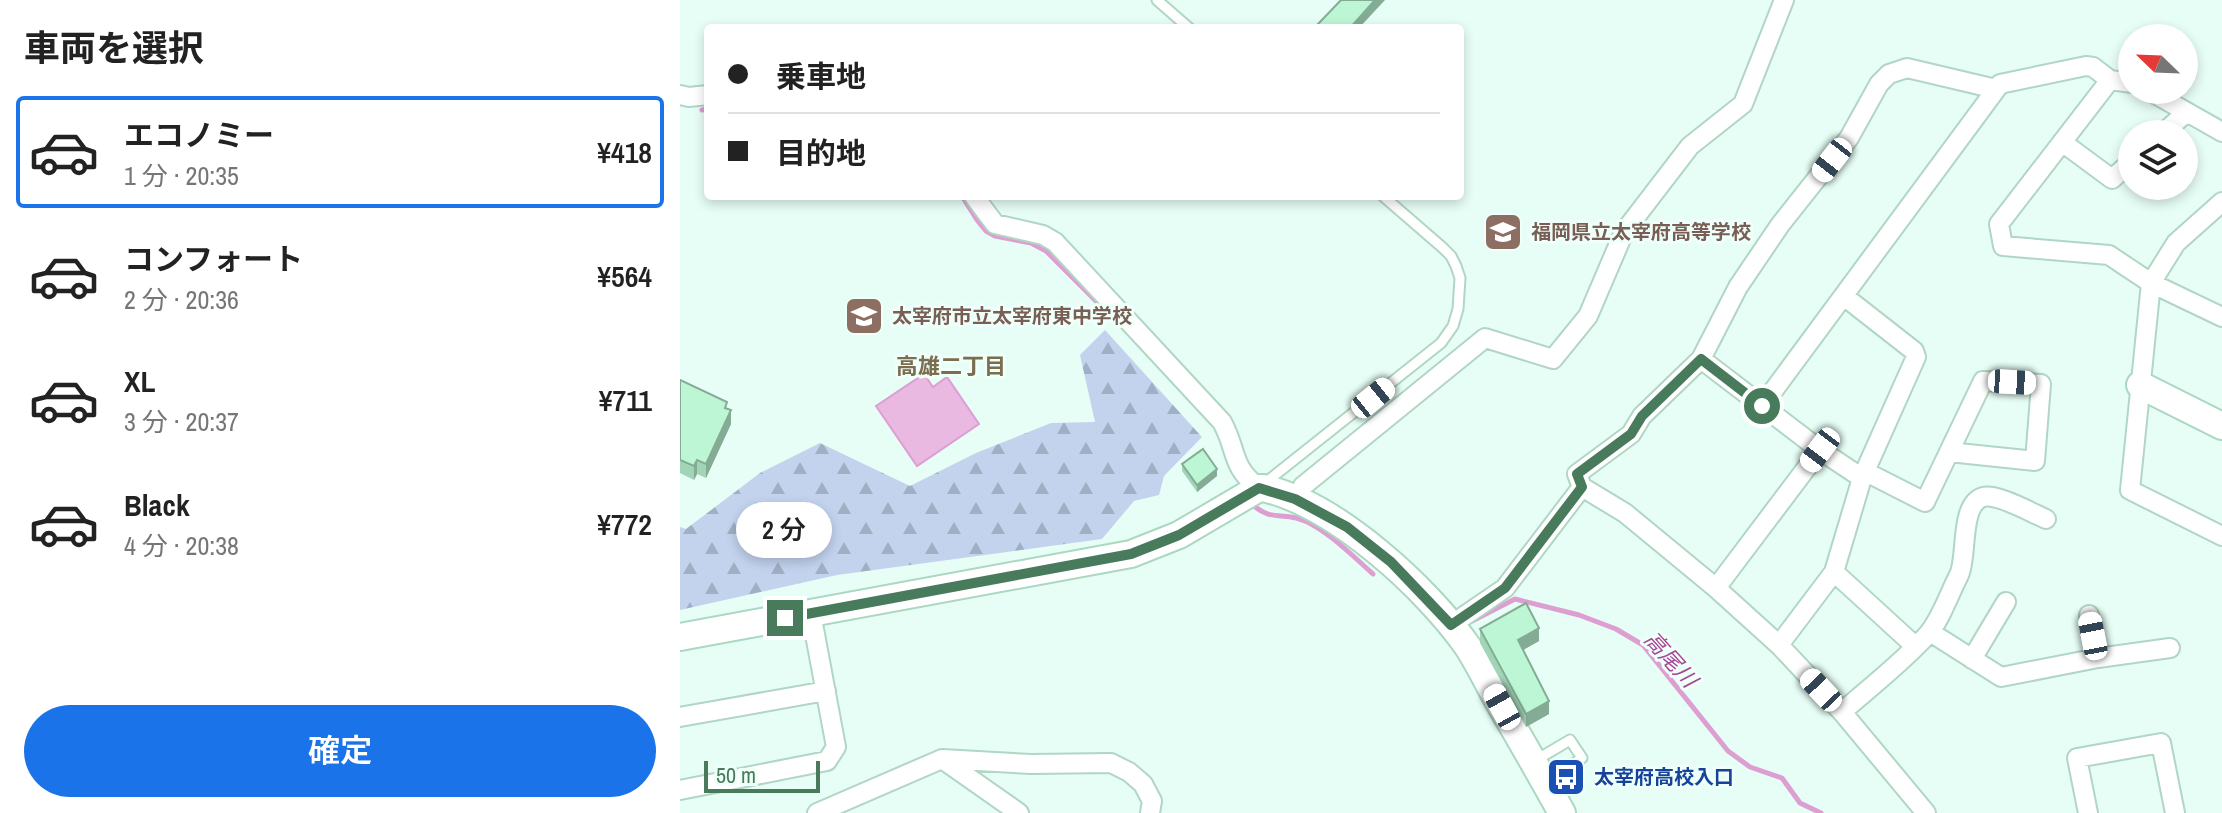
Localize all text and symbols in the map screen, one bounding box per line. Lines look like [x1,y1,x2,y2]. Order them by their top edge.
text: 車両を選択 [24,24,204,72]
north arrow [2118,24,2198,104]
map controls [2118,24,2198,200]
text: 乗車地 [776,56,866,96]
text: エコノミー [124,115,274,155]
icon: car [28,116,100,188]
button: layers [2118,120,2198,200]
text: ¥418 [597,132,652,172]
text: 目的地 [776,133,866,173]
car [1808,134,1856,186]
text: 1 分 · 20:35 [124,158,239,193]
school or university icon: 福岡県立太宰府高等学校 [1482,211,1524,253]
place label: 福岡県立太宰府高等学校 [1531,218,1751,245]
text: コンフォート [124,239,303,279]
icon: car [28,240,100,312]
text: ¥564 [597,256,652,296]
text: 2 分 · 20:36 [124,282,239,317]
school or university icon: 太宰府市立太宰府東中学校 [843,295,885,337]
place label: 太宰府市立太宰府東中学校 [892,302,1132,329]
district label: 高雄二丁目 [896,351,1006,381]
text: XL [124,361,155,401]
icon: car [28,364,100,436]
car [1987,369,2037,395]
car [1347,374,1399,422]
text: ¥711 [599,380,652,420]
route start [1744,388,1780,424]
text: 3 分 · 20:37 [124,404,239,439]
car [1796,424,1844,476]
text: Black [124,485,190,525]
icon: car [28,488,100,560]
callout: 2 分 [737,502,833,558]
text: ¥772 [597,504,652,544]
text: 2 分 [762,512,806,547]
text: 4 分 · 20:38 [124,528,239,563]
route end [767,600,803,636]
car [2077,610,2109,662]
water label: 高尾川 [1638,624,1706,695]
car [1796,664,1846,716]
car [1480,680,1524,734]
button: 確定 [24,705,656,797]
bus stop icon: 太宰府高校入口 [1545,756,1587,798]
scale bar [704,757,820,793]
text: 50 m [716,760,756,790]
place label: 太宰府高校入口 [1594,763,1734,790]

